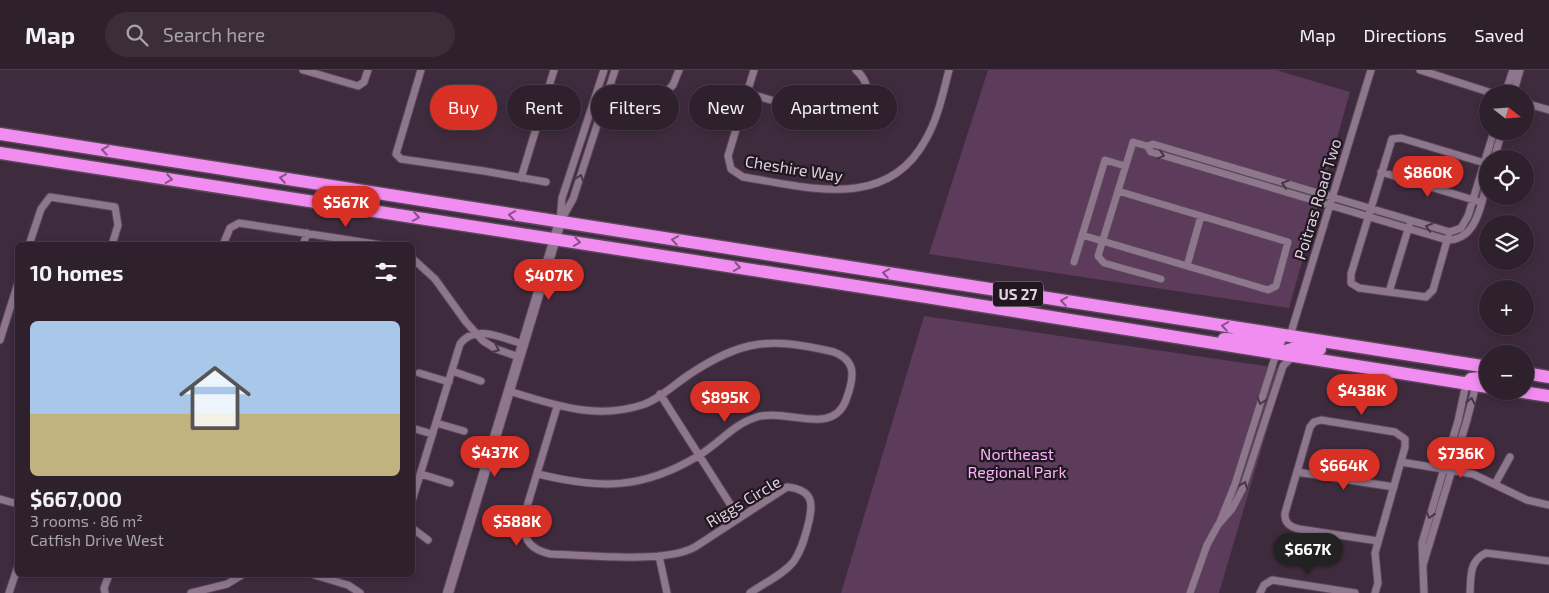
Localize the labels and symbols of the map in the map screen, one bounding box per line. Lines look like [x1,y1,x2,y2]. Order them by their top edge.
north arrow [1479,85,1534,140]
street label: Poitras Road Two [1290,136,1344,262]
one-way arrow [100,146,109,156]
one-way arrow [1157,149,1165,159]
street label: Cheshire Way [744,151,845,185]
pin: $860K [1393,156,1463,198]
one-way arrow [166,173,174,184]
one-way arrow [278,174,287,184]
one-way arrow [574,174,584,182]
one-way arrow [1282,179,1290,189]
pin: $567K [311,186,381,228]
one-way arrow [508,210,517,220]
one-way arrow [413,211,421,222]
one-way arrow [1425,222,1434,232]
one-way arrow [573,236,581,246]
one-way arrow [671,236,680,246]
pin: $407K [514,258,584,301]
one-way arrow [734,261,742,272]
one-way arrow [882,269,891,279]
road number: US 27 [993,282,1043,306]
one-way arrow [1060,297,1068,307]
one-way arrow [1220,321,1228,332]
one-way arrow [491,342,500,353]
pin: $438K [1327,374,1397,416]
pin: $895K [690,380,760,423]
one-way arrow [1256,396,1266,404]
one-way arrow [1465,396,1476,405]
pin: $437K [460,436,530,478]
pin: $736K [1426,436,1496,479]
park label: Northeast Regional Park [967,444,1067,481]
pin: $664K [1309,448,1379,491]
street label: Riggs Circle [702,471,784,531]
one-way arrow [1238,481,1249,490]
pin: $588K [482,504,552,547]
one-way arrow [1426,510,1436,518]
pin: $667K [1273,532,1343,575]

